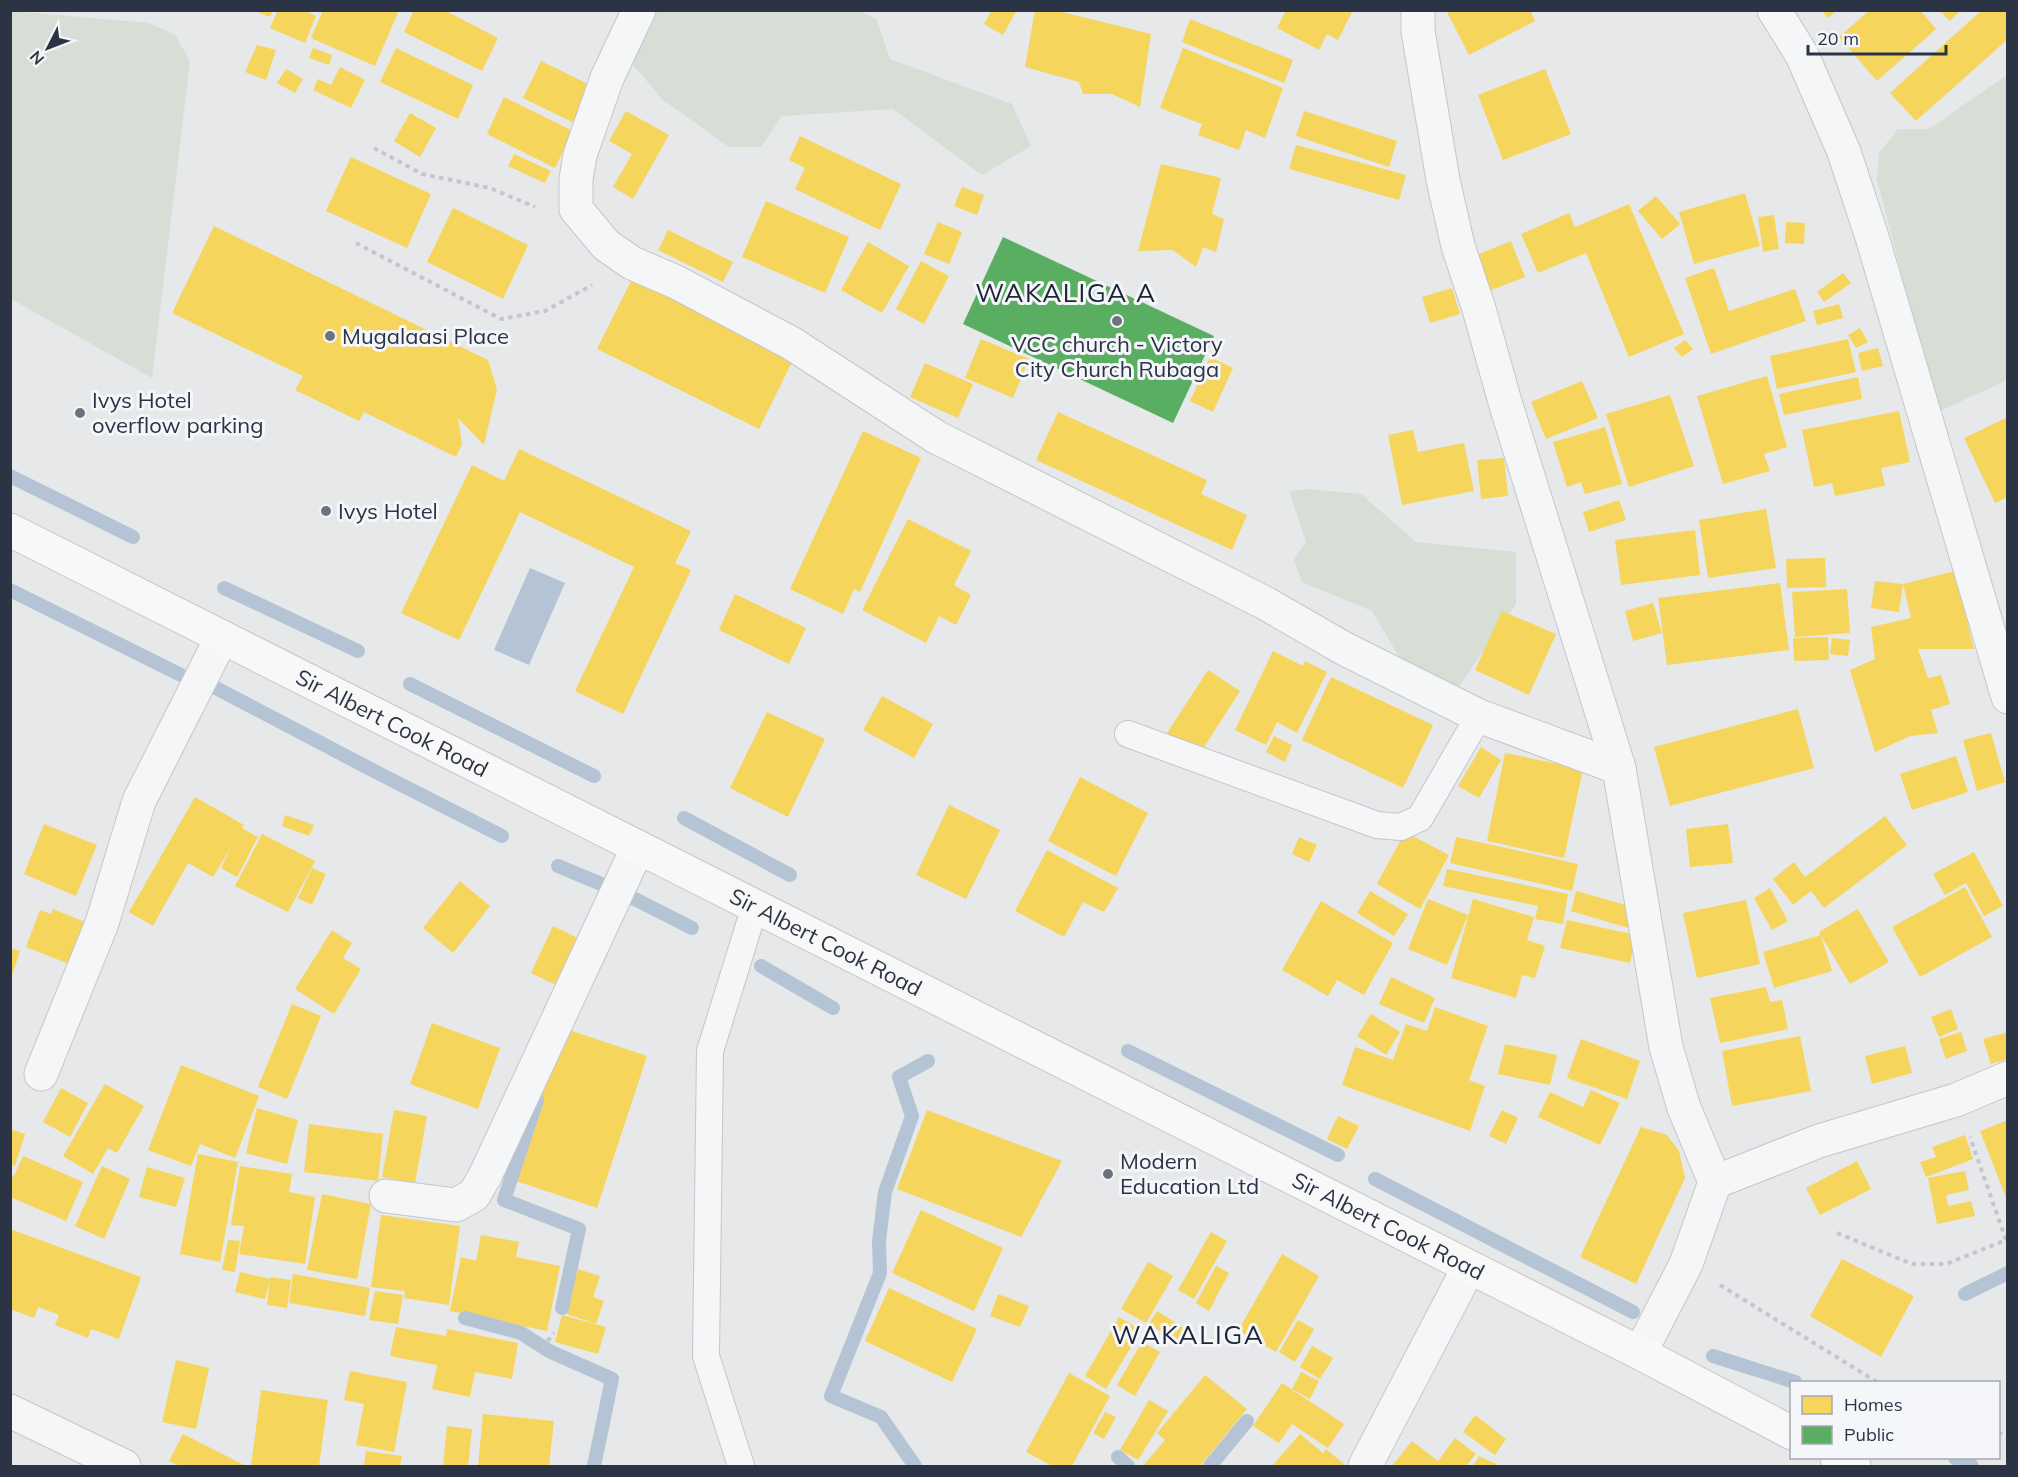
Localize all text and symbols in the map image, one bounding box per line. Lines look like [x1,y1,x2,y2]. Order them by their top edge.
north arrow [18,18,78,78]
scale bar [1808,18,1946,56]
text: 20 m [1817,27,1859,50]
text: N [25,47,48,69]
district label: WAKALIGA A [975,276,1157,309]
marker: VCC church - Victory City Church Rubaga [1110,314,1124,328]
place label: Mugalaasi Place [342,322,509,350]
marker: Mugalaasi Place [323,329,337,343]
place label: VCC church - Victory City Church Rubaga [1011,330,1223,383]
place label: Ivys Hotel overflow parking [92,386,264,439]
marker: Ivys Hotel overflow parking [73,406,87,420]
place label: Ivys Hotel [338,497,438,525]
marker: Ivys Hotel [319,504,333,518]
street label: Sir Albert Cook Road [291,663,493,783]
street label: Sir Albert Cook Road [725,882,927,1002]
place label: Modern Education Ltd [1120,1147,1259,1200]
street label: Sir Albert Cook Road [1287,1166,1489,1286]
marker: Modern Education Ltd [1101,1167,1115,1181]
district label: WAKALIGA [1112,1318,1264,1351]
legend [1790,1381,2000,1459]
text: Homes [1844,1393,1903,1416]
text: Public [1844,1423,1894,1446]

